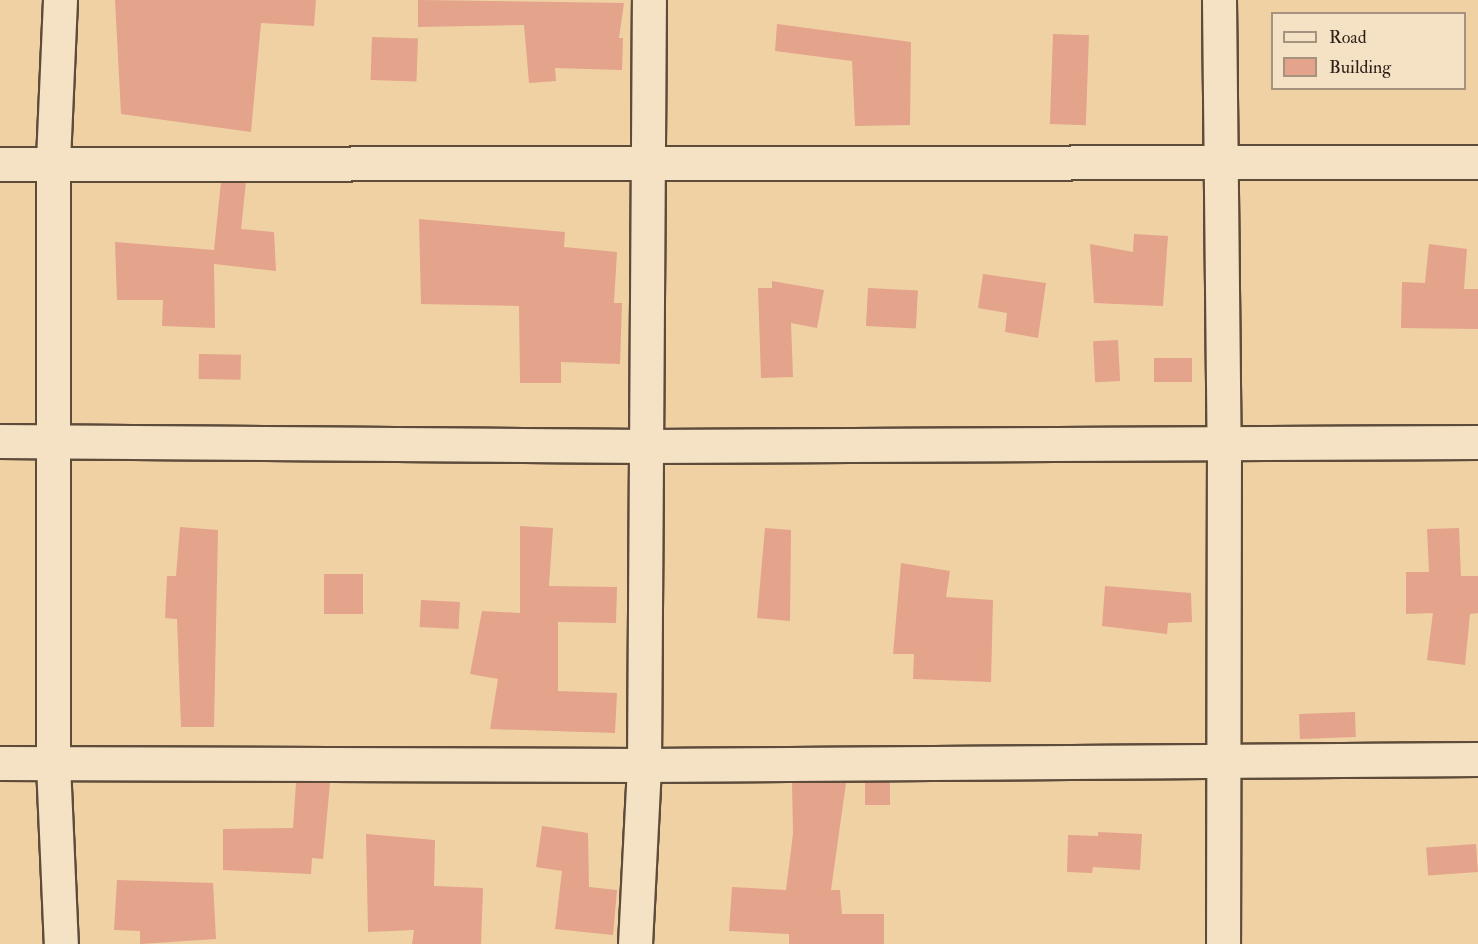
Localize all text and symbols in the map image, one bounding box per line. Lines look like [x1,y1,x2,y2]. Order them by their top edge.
legend [1271,12,1466,90]
text: Road [1329,26,1367,49]
text: Building [1329,56,1391,79]

